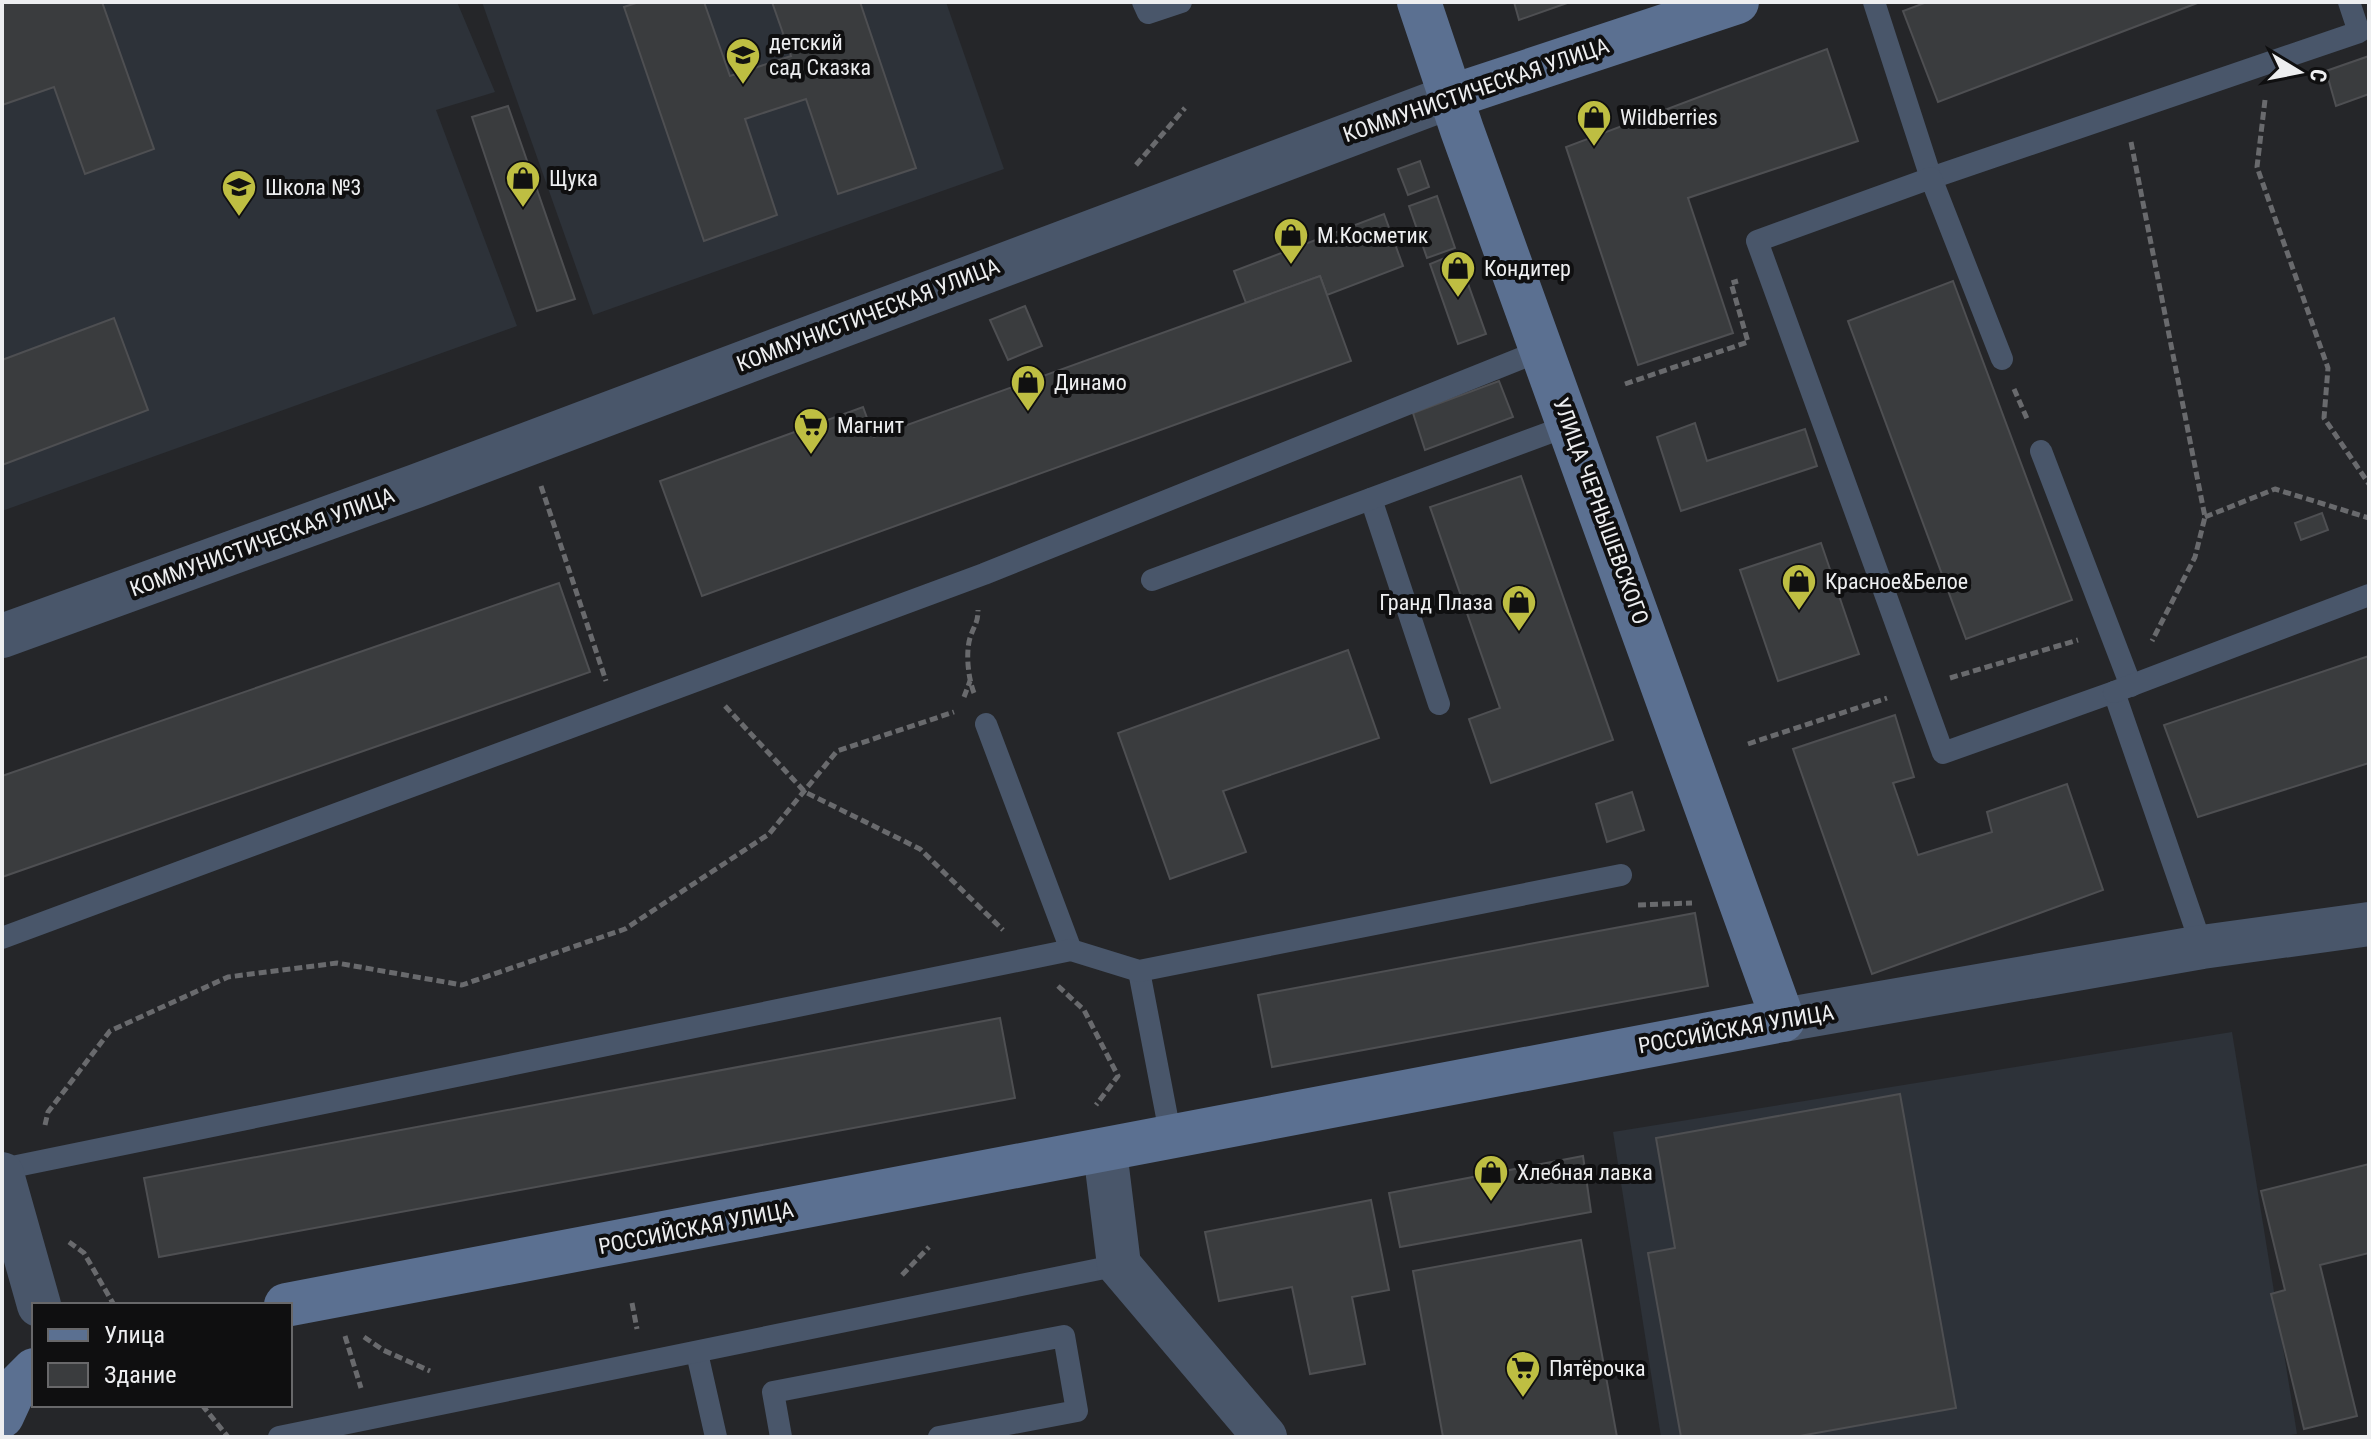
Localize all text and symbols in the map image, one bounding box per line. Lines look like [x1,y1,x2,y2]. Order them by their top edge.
place label: детский сад Сказка [769,30,871,80]
north arrow [2259,32,2339,112]
street label: КОММУНИСТИЧЕСКАЯ УЛИЦА [1340,33,1612,147]
school or university icon: детский сад Сказка [724,36,762,86]
text: С [2305,67,2332,84]
shop icon: Wildberries [1575,98,1613,148]
place label: Wildberries [1620,105,1718,130]
shop icon: Щука [504,159,542,209]
place label: Щука [549,166,598,191]
school or university icon: Школа №3 [220,168,258,218]
place label: Школа №3 [265,175,361,200]
shop icon: М.Косметик [1272,216,1310,266]
place label: М.Косметик [1317,223,1429,248]
shop icon: Кондитер [1439,249,1477,299]
street label: КОММУНИСТИЧЕСКАЯ УЛИЦА [733,253,1003,377]
place label: Кондитер [1484,256,1571,281]
shop icon: Динамо [1009,363,1047,413]
place label: Динамо [1054,370,1127,395]
street label: УЛИЦА ЧЕРНЫШЕВСКОГО [1548,394,1654,628]
supermarket icon: Магнит [792,406,830,456]
place label: Магнит [837,413,904,438]
street label: КОММУНИСТИЧЕСКАЯ УЛИЦА [126,482,398,602]
shop icon: Красное&Белое [1780,562,1818,612]
place label: Красное&Белое [1825,569,1968,594]
shop icon: Гранд Плаза [1500,583,1538,633]
place label: Гранд Плаза [1379,590,1493,615]
street label: РОССИЙСКАЯ УЛИЦА [1636,999,1836,1059]
shop icon: Хлебная лавка [1472,1153,1510,1203]
place label: Хлебная лавка [1517,1160,1653,1185]
street label: РОССИЙСКАЯ УЛИЦА [596,1197,796,1259]
legend [32,1303,292,1407]
text: Улица [104,1321,165,1349]
supermarket icon: Пятёрочка [1504,1349,1542,1399]
place label: Пятёрочка [1549,1356,1646,1381]
text: Здание [104,1361,176,1389]

